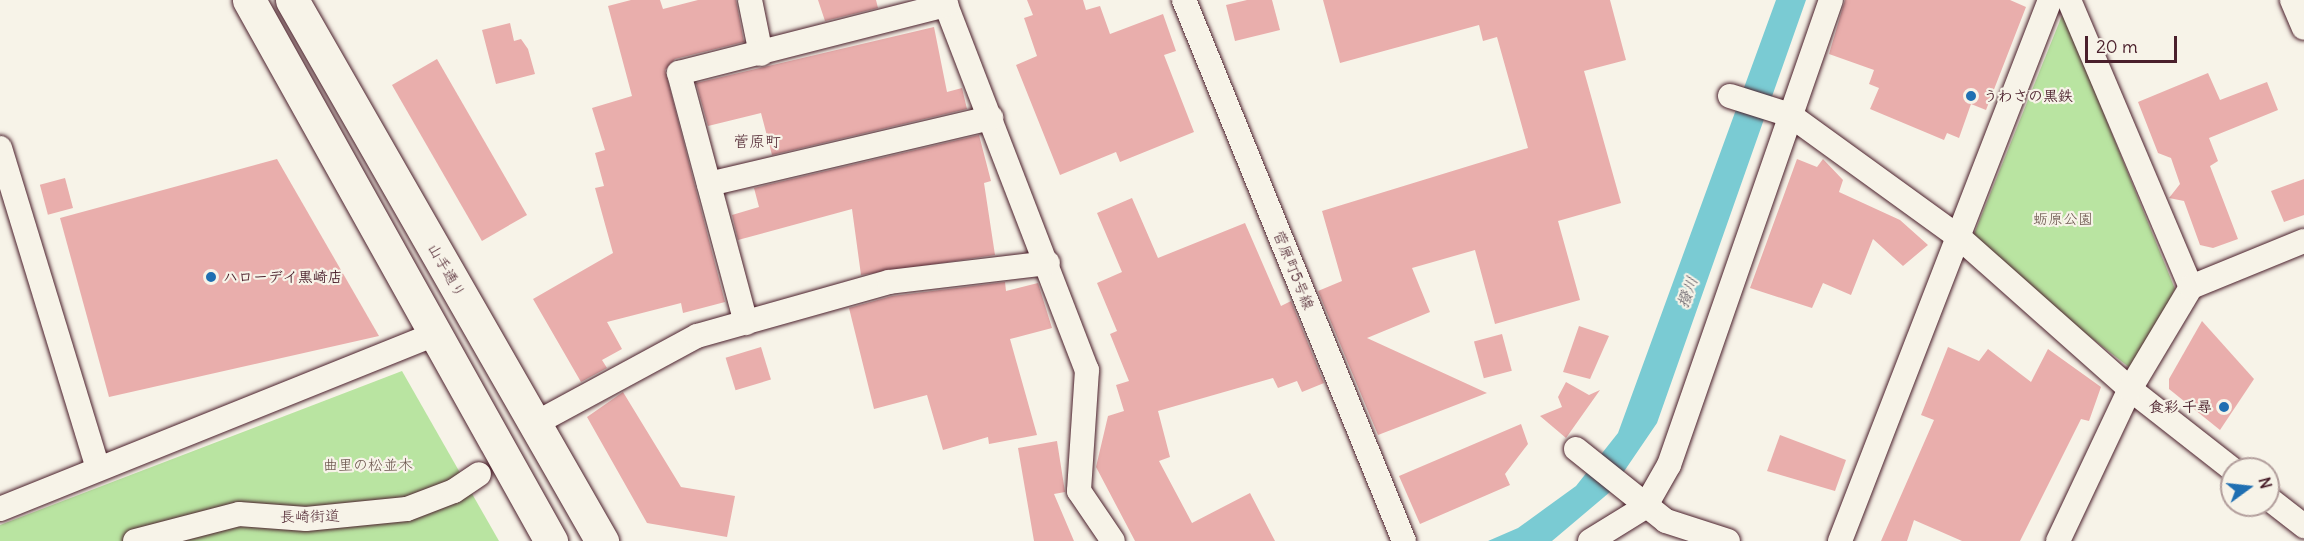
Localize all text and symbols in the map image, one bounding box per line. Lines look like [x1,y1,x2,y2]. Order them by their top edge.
scale bar [2088,24,2180,62]
text: 20 m [2096,35,2138,58]
place label: うわさの黒鉄 [1983,87,2073,105]
marker: うわさの黒鉄 [1964,89,1978,103]
district label: 菅原町 [733,131,781,151]
park label: 蛎原公園 [2033,210,2093,228]
street label: 菅原町5号線 [1270,228,1318,312]
street label: 山手通り [424,240,470,300]
place label: ハローデイ黒崎店 [223,268,343,286]
marker: ハローデイ黒崎店 [204,270,218,284]
water label: 撥川 [1673,274,1701,310]
place label: 食彩 千尋 [2148,398,2212,416]
marker: 食彩 千尋 [2217,400,2231,414]
park label: 曲里の松並木 [323,456,413,474]
north arrow [2220,457,2280,517]
text: N [2254,475,2277,491]
street label: 長崎街道 [280,506,340,526]

